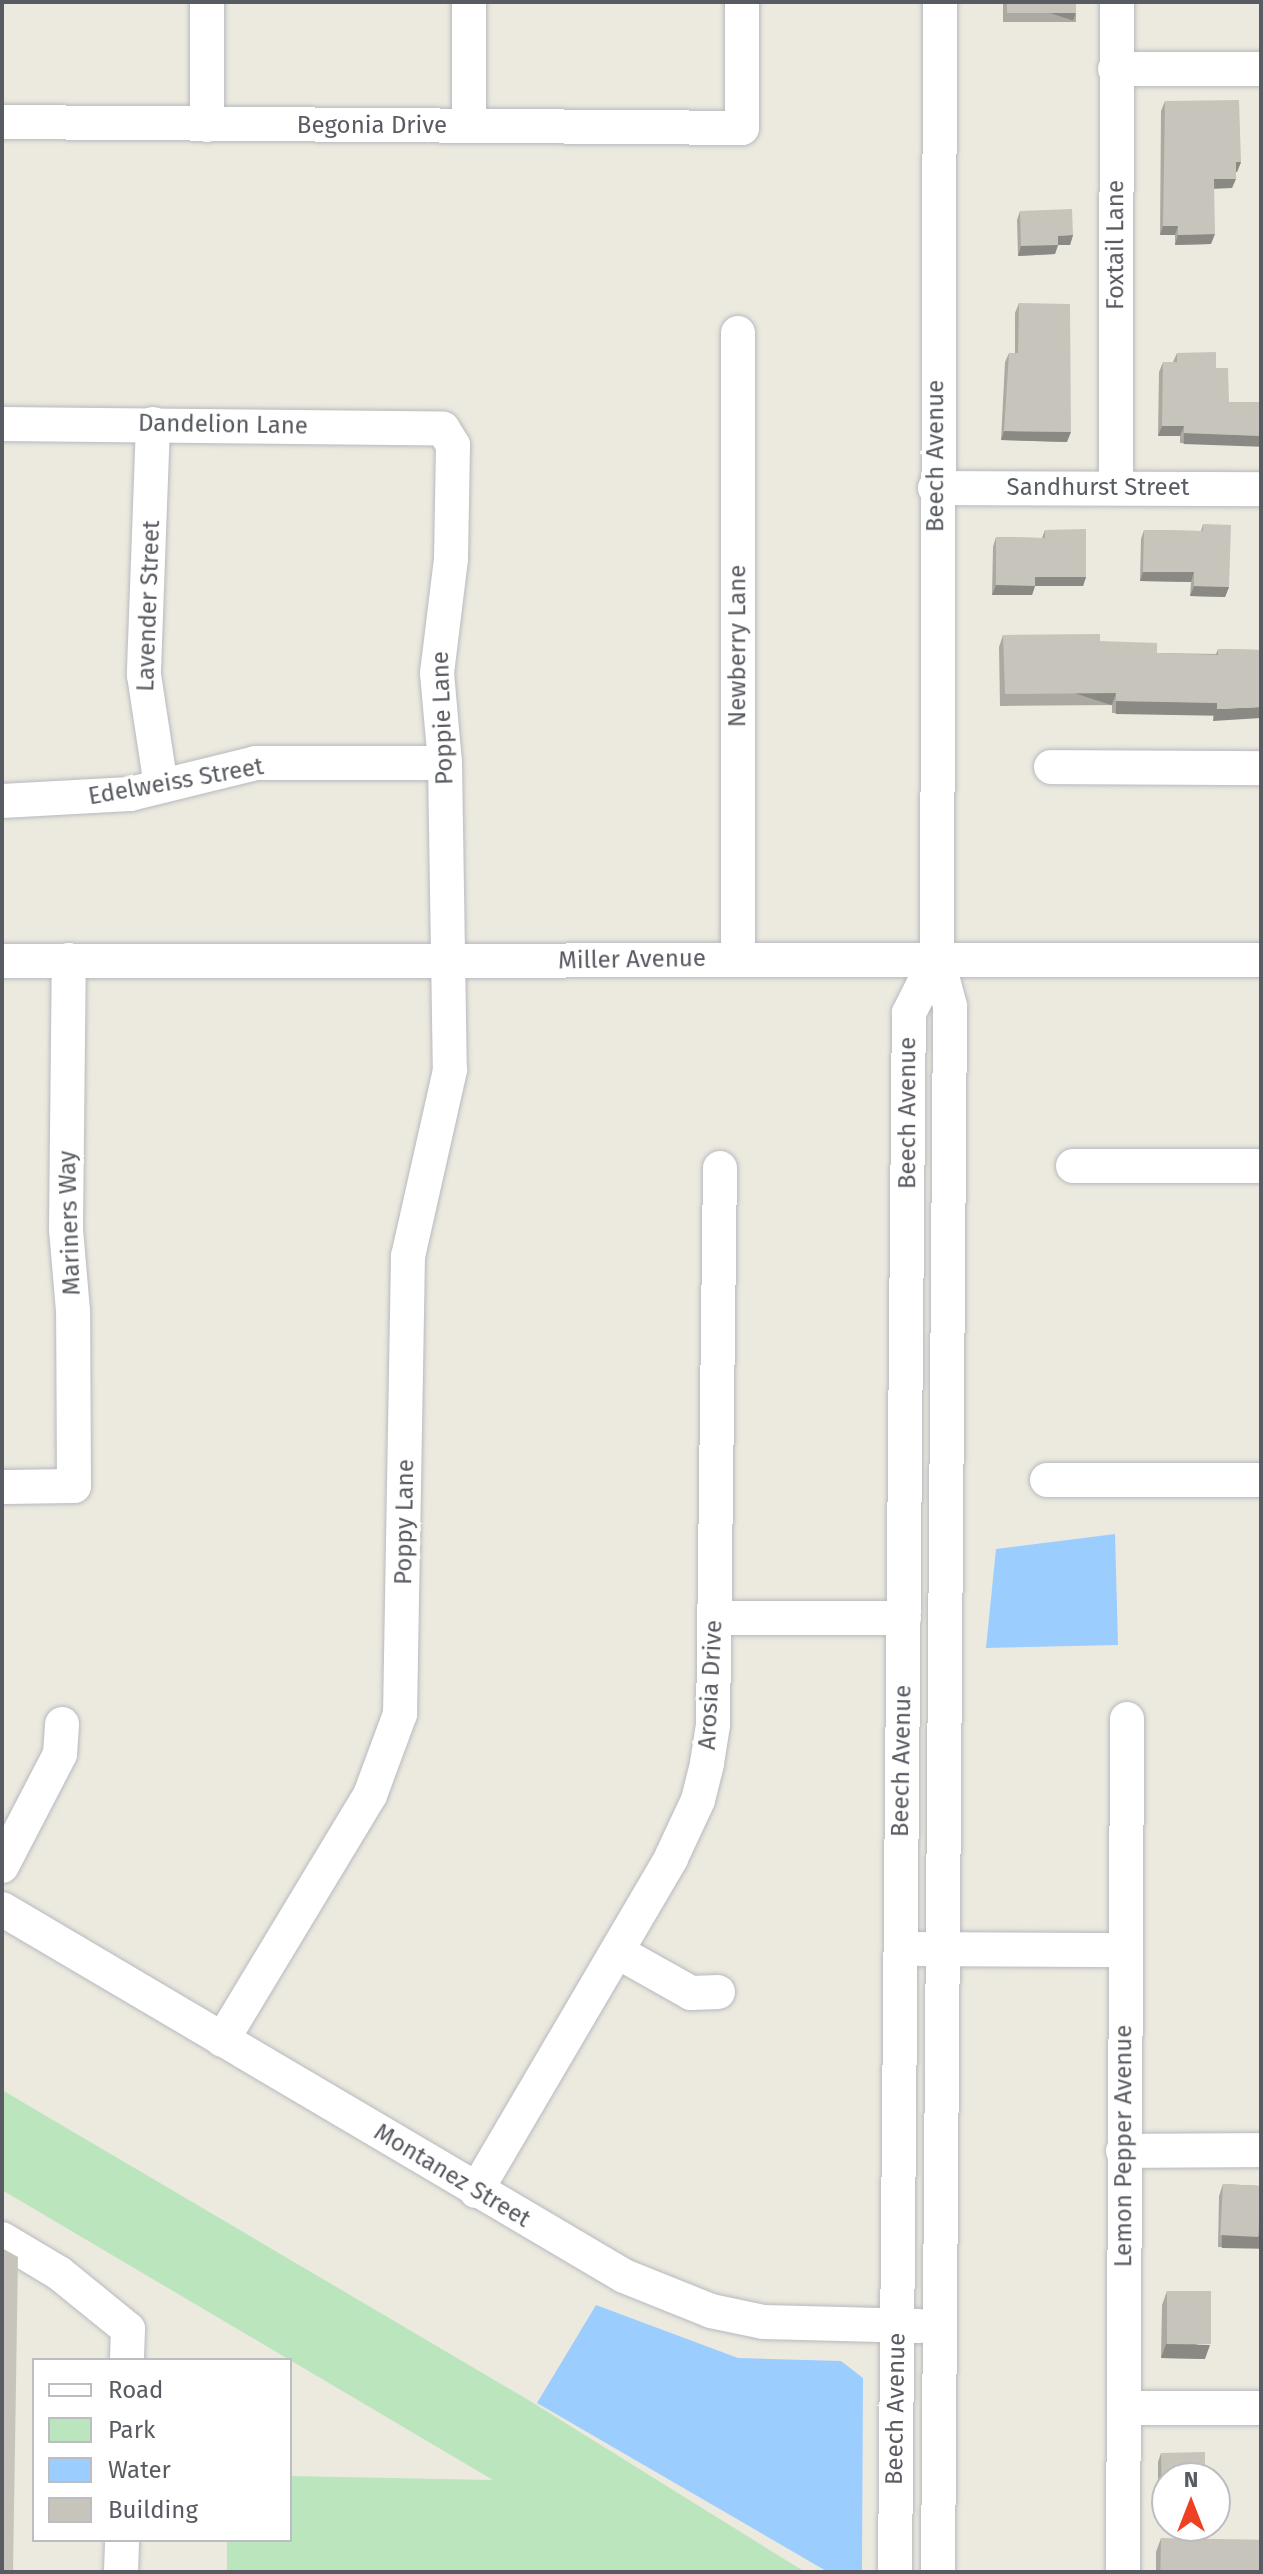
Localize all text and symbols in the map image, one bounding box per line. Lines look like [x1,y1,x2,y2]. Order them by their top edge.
street label: Begonia Drive [297,112,447,140]
street label: Foxtail Lane [1102,180,1130,310]
street label: Beech Avenue [922,380,950,532]
street label: Dandelion Lane [138,409,308,441]
street label: Sandhurst Street [1007,474,1189,502]
street label: Lavender Street [132,520,166,692]
street label: Newberry Lane [724,565,752,727]
street label: Poppie Lane [426,651,460,785]
street label: Edelweiss Street [86,752,266,812]
street label: Miller Avenue [558,944,706,976]
street label: Beech Avenue [894,1037,922,1189]
street label: Mariners Way [53,1150,87,1296]
street label: Poppy Lane [390,1459,420,1585]
street label: Arosia Drive [693,1619,729,1751]
street label: Beech Avenue [886,1685,918,1837]
street label: Lemon Pepper Avenue [1110,2025,1138,2267]
street label: Montanez Street [369,2118,535,2234]
street label: Beech Avenue [880,2333,912,2485]
legend [32,2358,292,2542]
text: Road [108,2376,163,2404]
text: Park [108,2416,155,2444]
text: Water [108,2456,171,2484]
north arrow [1151,2462,1231,2542]
text: N [1184,2466,1198,2493]
text: Building [108,2496,198,2524]

